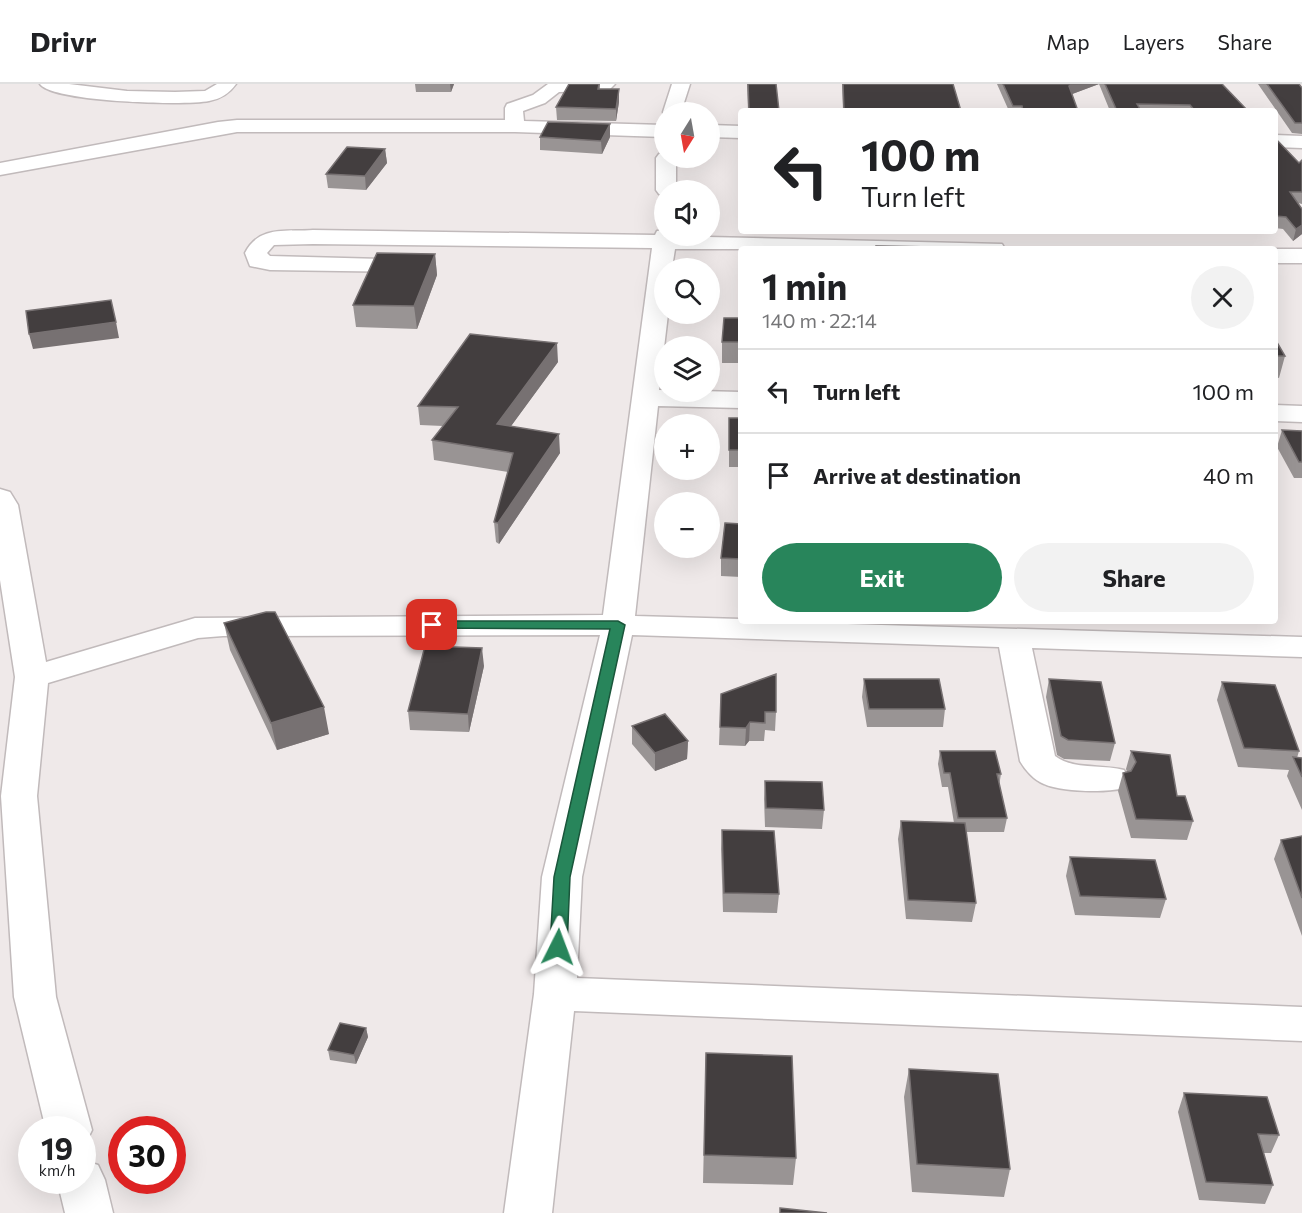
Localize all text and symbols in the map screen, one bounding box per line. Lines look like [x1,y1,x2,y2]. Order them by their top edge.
text: Drivr [30,24,97,58]
text: Map [1046,29,1090,54]
text: Layers [1123,29,1185,54]
text: Share [1218,29,1272,54]
north arrow [654,102,720,168]
map controls [654,102,720,558]
text: 100 m [861,128,981,180]
icon: left [762,132,840,210]
button: sound [654,180,720,246]
text: Turn left [861,180,965,213]
button: search [654,258,720,324]
text: 1 min [762,263,847,307]
button: close [1191,266,1254,329]
text: 140 m · 22:14 [762,308,877,332]
button: layers [654,336,720,402]
icon: left [762,375,795,408]
text: Turn left [813,378,900,405]
text: 100 m [1192,378,1254,405]
button: + [654,414,720,480]
icon: arrive [762,459,795,492]
text: Arrive at destination [813,462,1021,489]
text: 40 m [1203,462,1254,489]
button: − [654,492,720,558]
button: Exit [762,543,1002,612]
button: Share [1014,543,1254,612]
pin [406,599,457,650]
icon: arrive [415,608,448,641]
position arrow [526,915,590,979]
speed limit sign: 30 [108,1116,186,1194]
text: 19 [41,1129,73,1166]
text: km/h [39,1161,75,1179]

